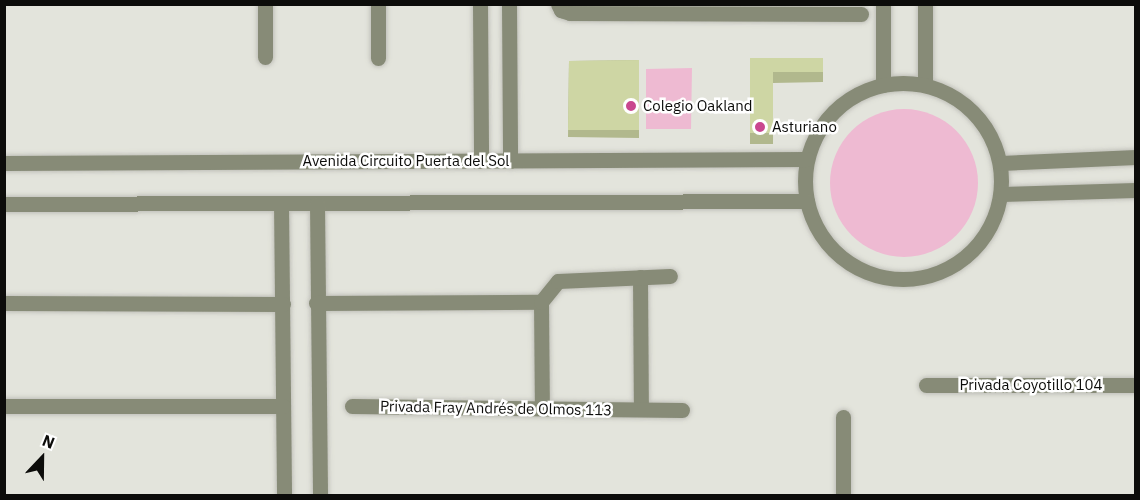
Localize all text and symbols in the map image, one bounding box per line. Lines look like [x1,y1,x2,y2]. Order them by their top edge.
place label: Colegio Oakland [643,97,752,115]
marker: Colegio Oakland [624,99,638,113]
place label: Asturiano [772,118,837,136]
marker: Asturiano [753,120,767,134]
street label: Avenida Circuito Puerta del Sol [303,152,509,170]
street label: Privada Coyotillo 104 [959,376,1103,394]
street label: Privada Fray Andrés de Olmos 113 [380,397,612,419]
north arrow [12,428,72,488]
text: N [40,430,58,453]

